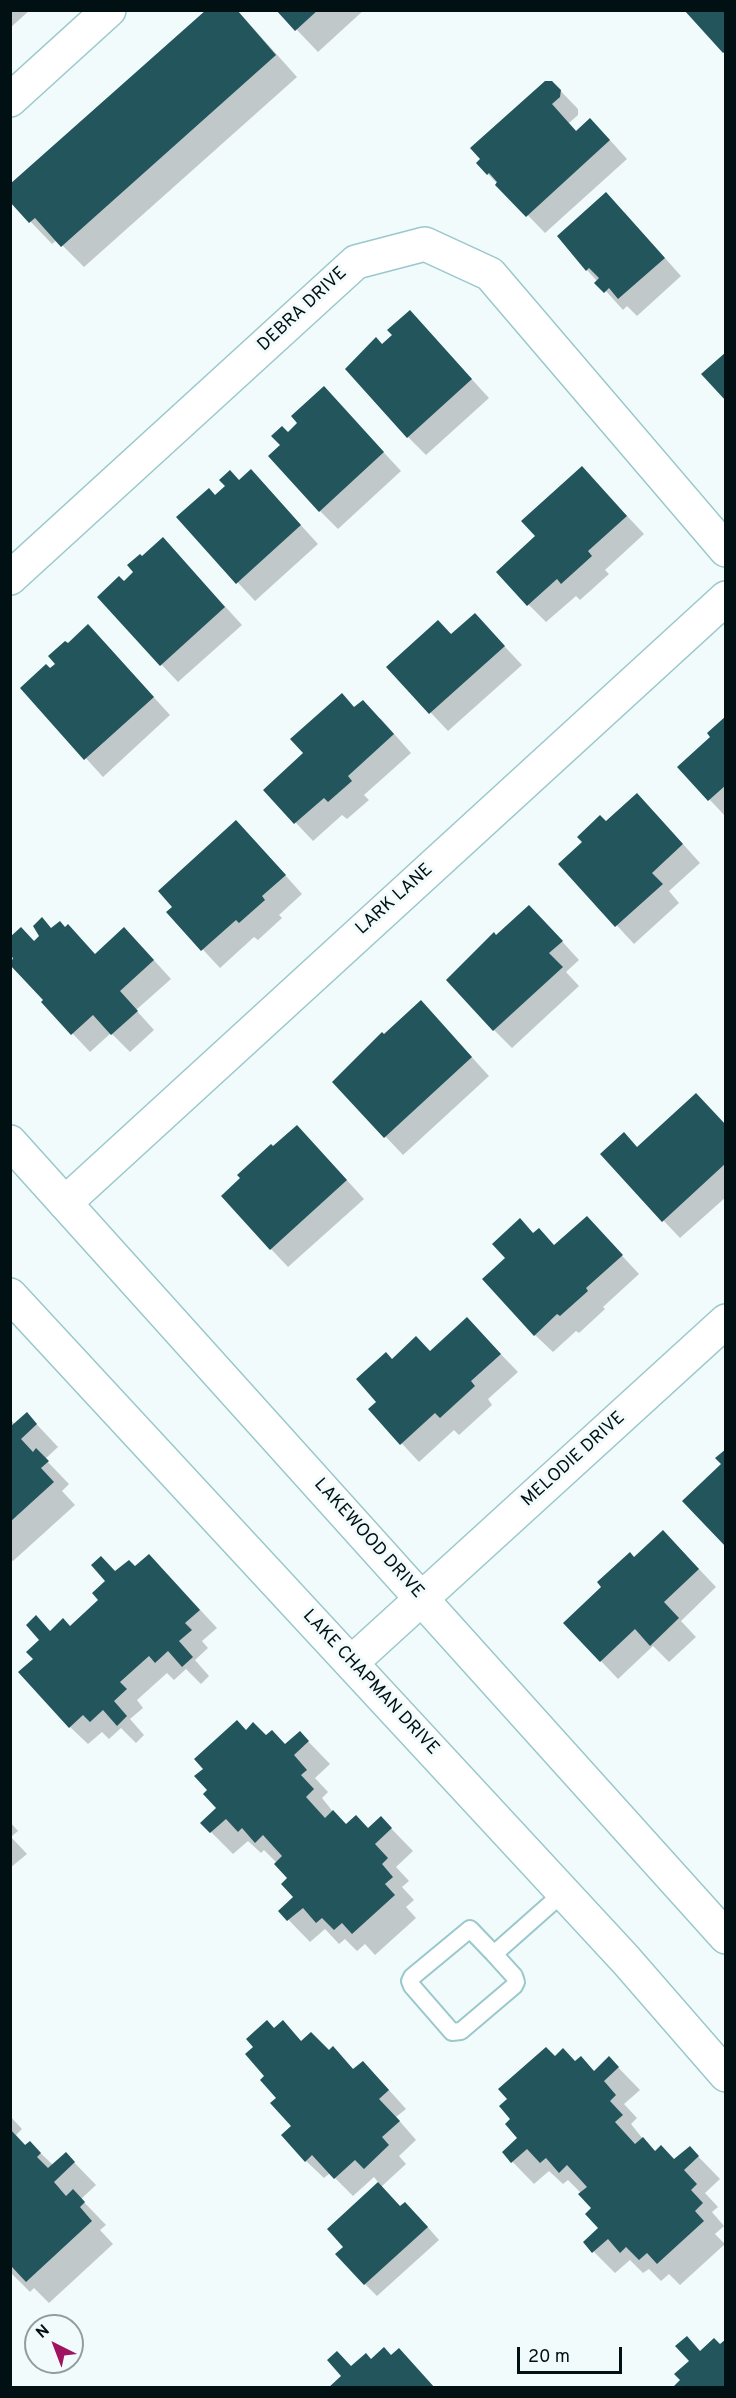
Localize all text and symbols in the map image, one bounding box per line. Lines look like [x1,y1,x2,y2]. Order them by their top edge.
street label: DEBRA DRIVE [254,263,352,357]
street label: LARK LANE [352,860,438,940]
street label: MELODIE DRIVE [518,1408,630,1512]
street label: LAKEWOOD DRIVE [308,1475,428,1603]
street label: LAKE CHAPMAN DRIVE [297,1606,443,1760]
north arrow [24,2314,84,2374]
text: N [32,2321,54,2343]
scale bar [520,2335,625,2373]
text: 20 m [528,2346,570,2369]

